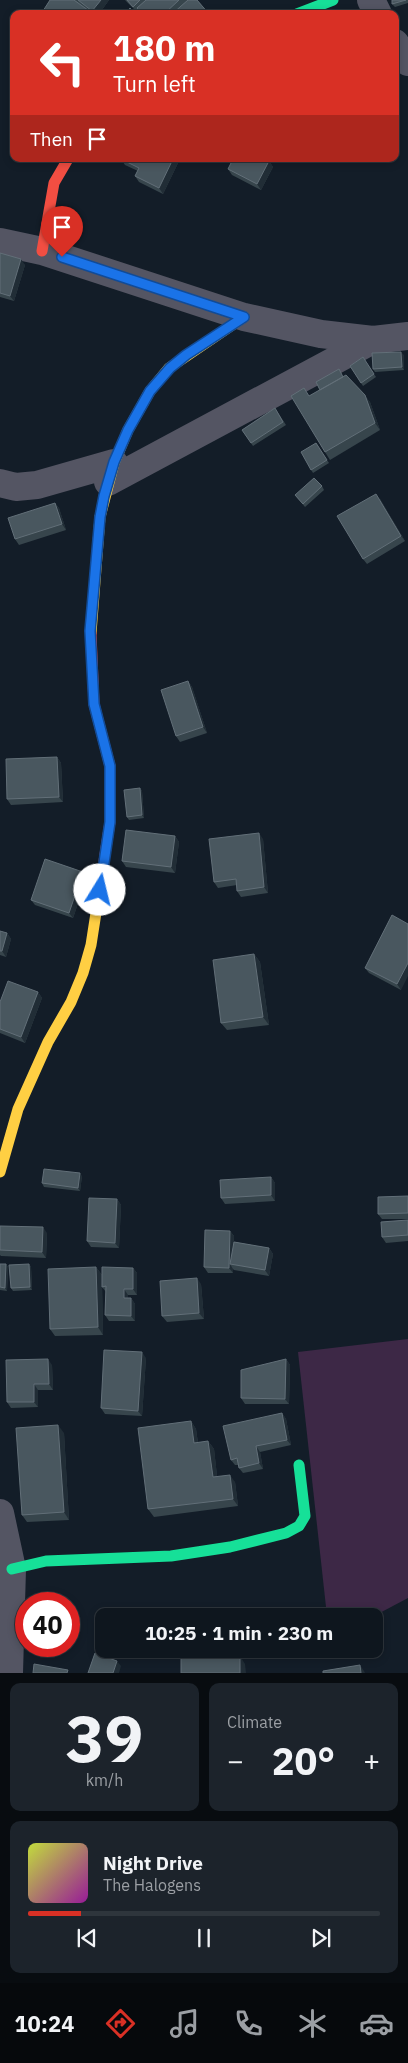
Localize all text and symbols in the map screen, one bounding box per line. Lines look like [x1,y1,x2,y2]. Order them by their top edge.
text: 180 m [113,25,216,71]
icon: left [30,30,95,95]
text: Turn left [113,69,196,98]
icon: arrive [83,125,111,153]
text: Then [30,127,73,151]
pin [41,206,83,257]
icon: arrive [48,213,76,241]
position arrow [73,863,125,915]
speed limit sign: 40 [15,1592,80,1657]
text: 10:25 · 1 min · 230 m [145,1621,333,1645]
text: 39 [65,1695,144,1780]
text: Climate [227,1712,282,1732]
text: 20° [272,1736,335,1785]
text: − [227,1742,244,1779]
text: + [363,1742,380,1779]
text: km/h [86,1770,123,1790]
text: Night Drive [103,1851,203,1875]
text: The Halogens [103,1875,201,1895]
icon: previous [73,1924,101,1952]
icon: pause [190,1924,218,1952]
icon: next [307,1924,335,1952]
icon: directions [103,2006,138,2041]
icon: music [167,2006,202,2041]
icon: phone [231,2006,266,2041]
icon: climate [295,2006,330,2041]
icon: car [359,2006,394,2041]
text: 10:24 [14,2009,74,2038]

